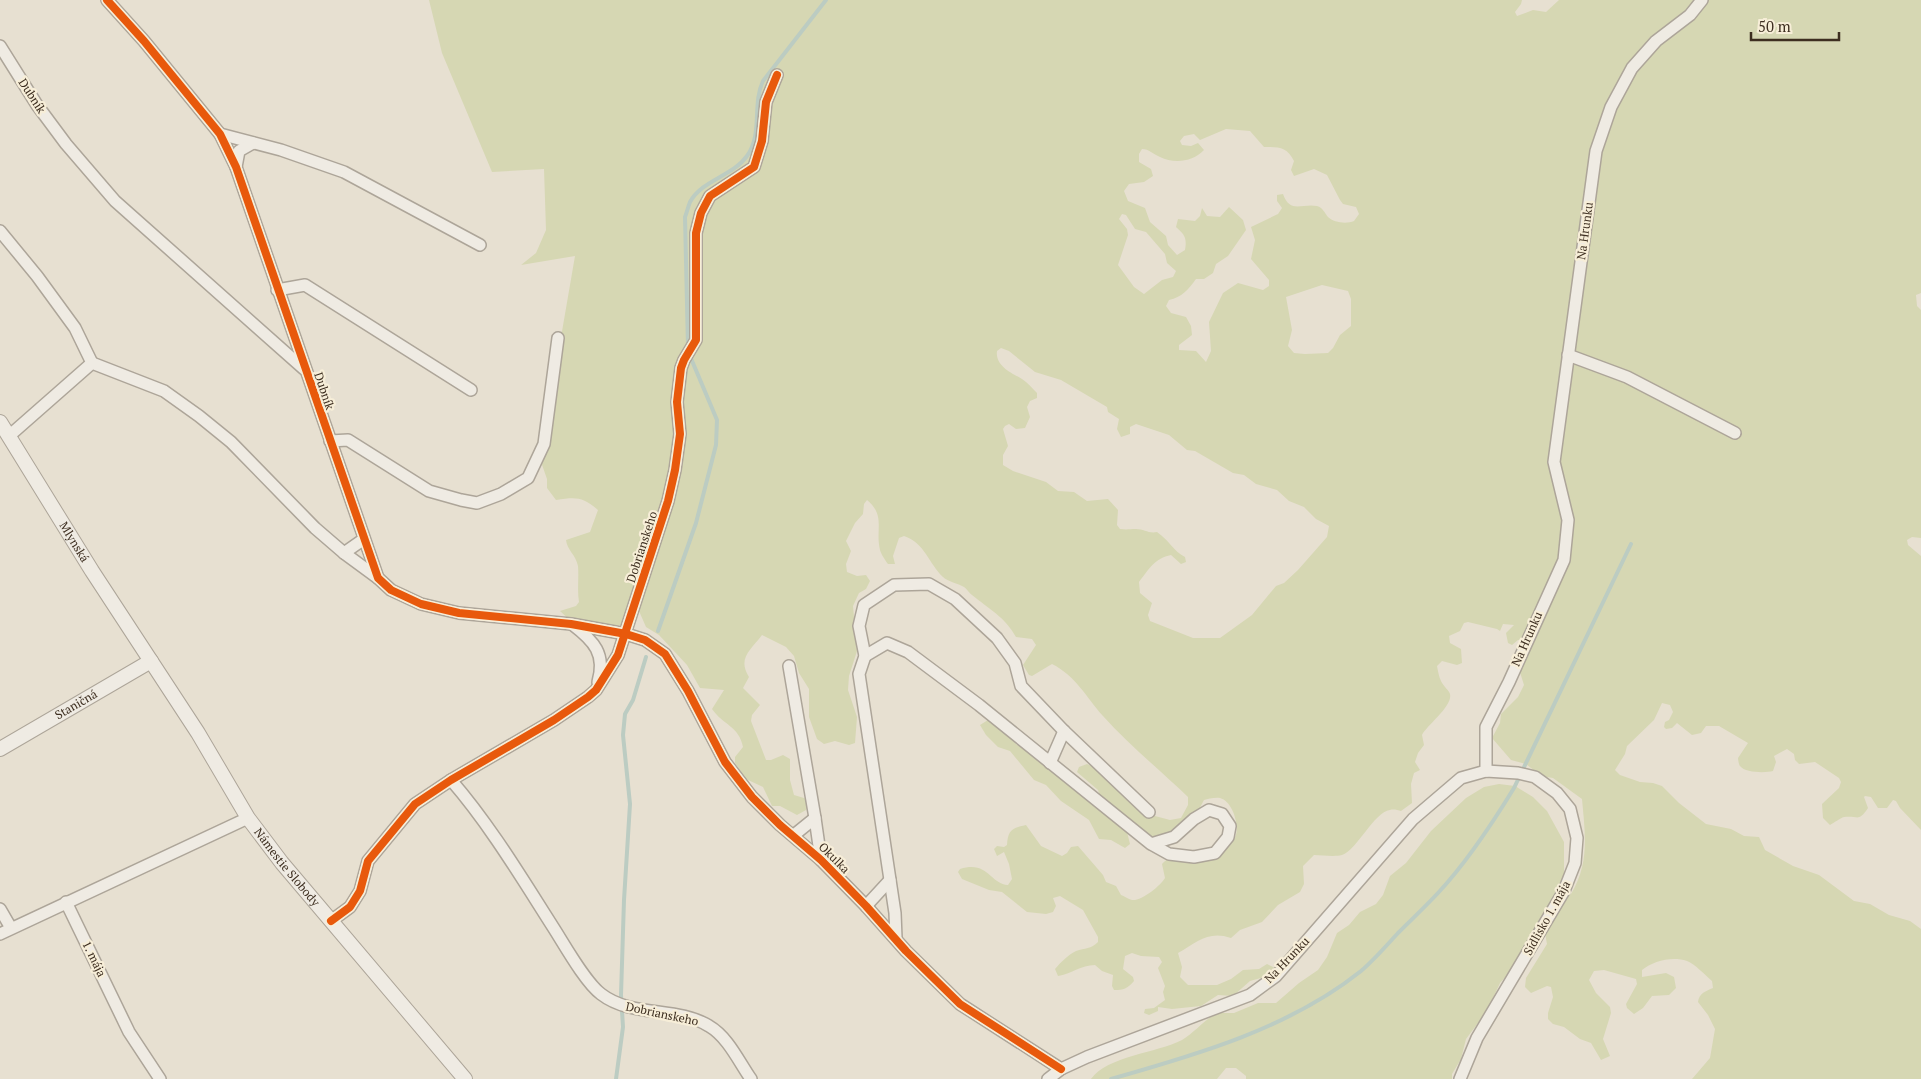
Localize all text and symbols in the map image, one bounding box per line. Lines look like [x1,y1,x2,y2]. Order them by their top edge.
scale bar [1751,10,1838,42]
text: 50 m [1758,16,1791,36]
street label: Dubník [16,75,50,117]
street label: Na Hrunku [1573,201,1596,261]
street label: Dubník [311,370,338,412]
street label: Dobrianskeho [623,509,660,584]
street label: Mlynská [56,519,93,565]
street label: Na Hrunku [1508,609,1545,668]
street label: Staničná [52,686,100,722]
street label: Námestie Slobody [251,825,324,910]
street label: Okulka [816,839,853,876]
street label: Sídlisko 1. mája [1520,878,1573,958]
street label: Na Hrunku [1261,933,1312,986]
street label: 1. mája [79,938,110,979]
street label: Dobrianskeho [624,998,700,1029]

